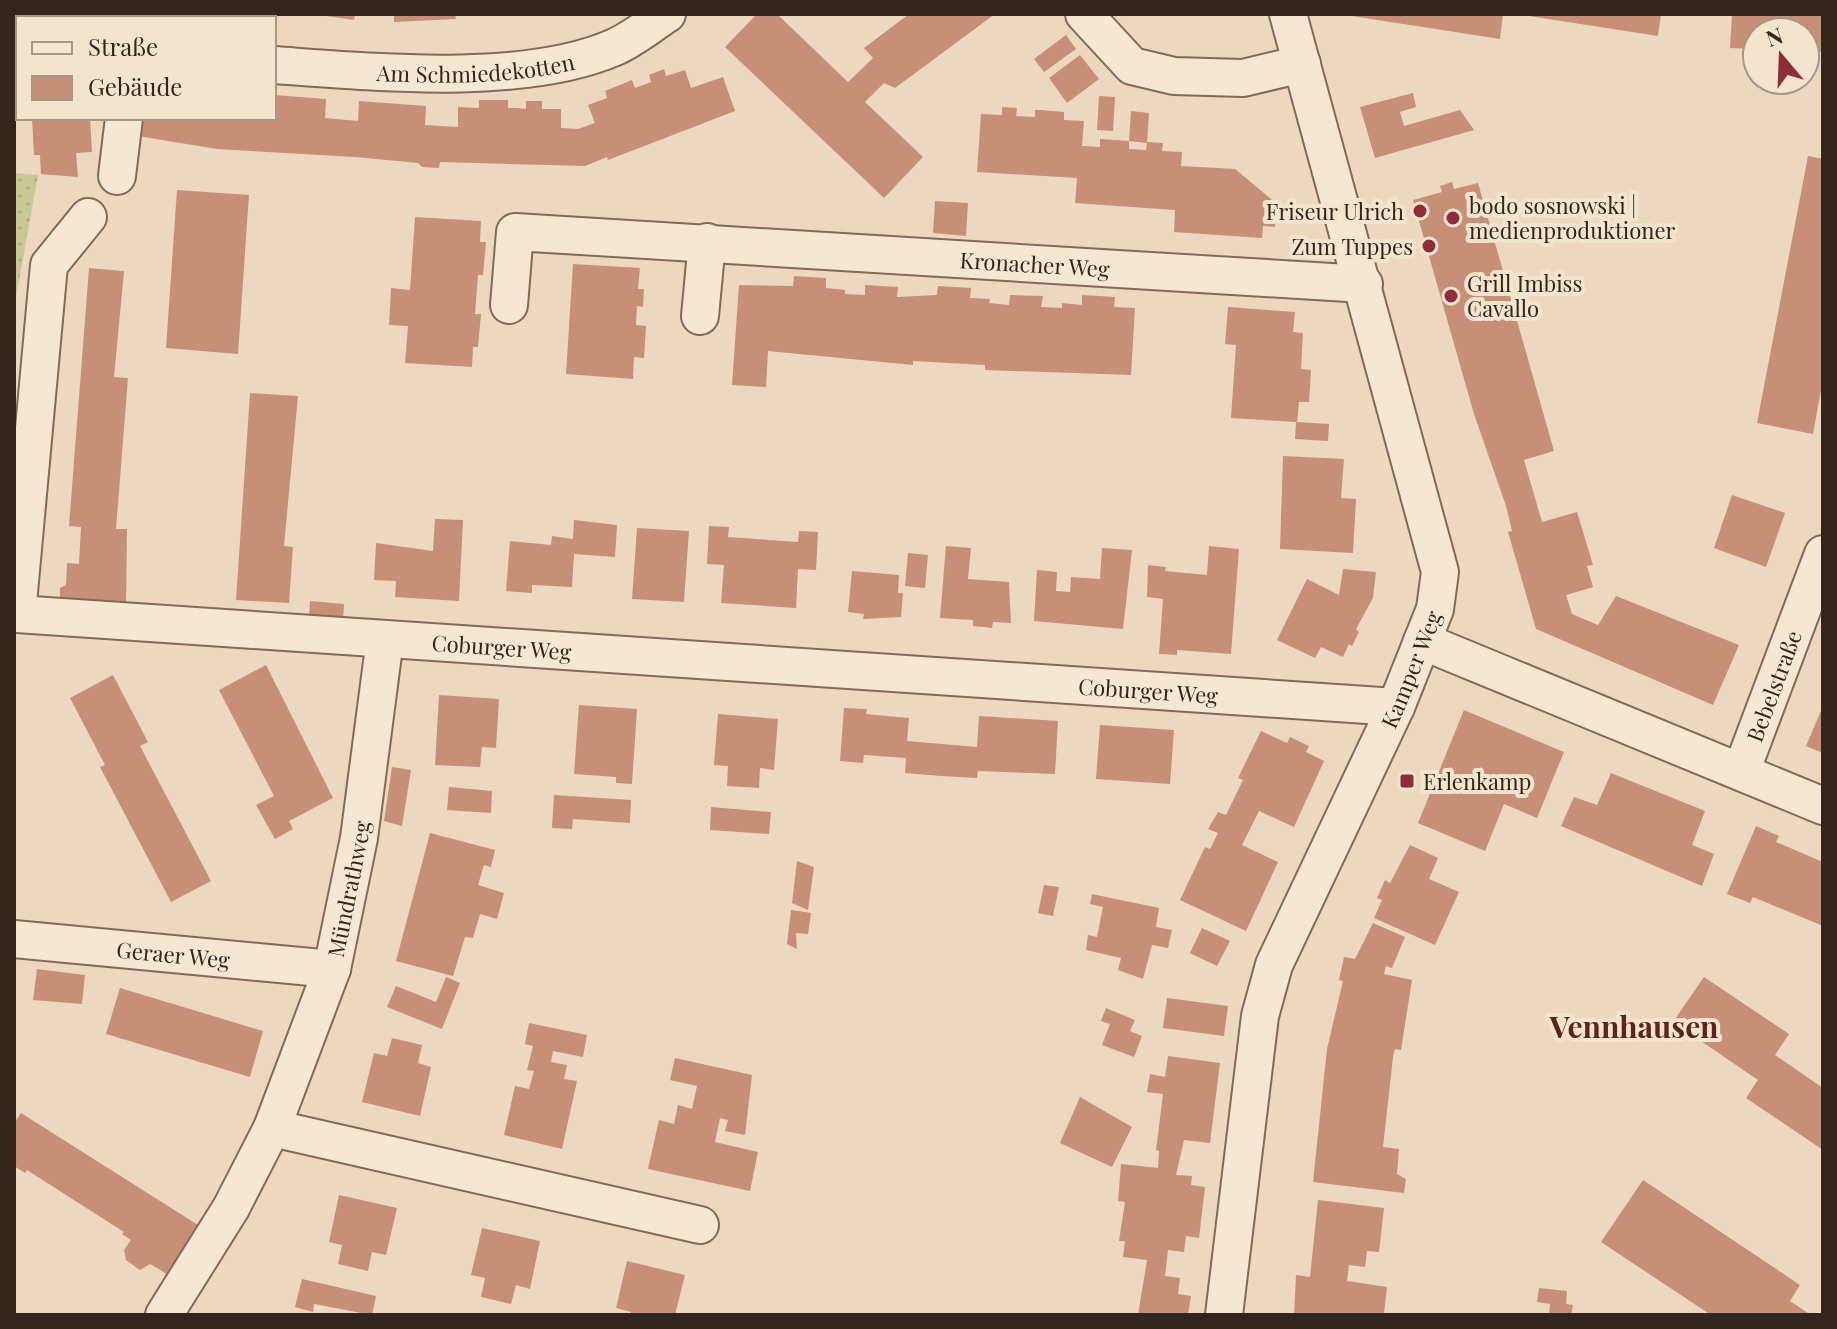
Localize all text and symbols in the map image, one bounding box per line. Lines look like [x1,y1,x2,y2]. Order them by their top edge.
legend [16,16,276,120]
north arrow [1741,16,1821,96]
text: N [1762,19,1787,53]
text: Straße [88,30,158,62]
street label: Am Schmiedekotten [375,46,577,89]
text: Gebäude [88,70,183,102]
place label: bodo sosnowski | medienproduktioner [1469,190,1676,245]
place label: Friseur Ulrich [1266,196,1404,226]
marker: Friseur Ulrich [1411,202,1429,220]
marker: bodo sosnowski | medienproduktioner [1444,209,1462,227]
place label: Zum Tuppes [1291,231,1413,261]
marker: Zum Tuppes [1420,237,1438,255]
street label: Kronacher Weg [959,244,1111,283]
place label: Grill Imbiss Cavallo [1467,268,1582,323]
marker: Grill Imbiss Cavallo [1442,287,1460,305]
street label: Kamper Weg [1373,606,1448,733]
street label: Bebelstraße [1739,626,1808,746]
street label: Coburger Weg [431,627,573,666]
street label: Coburger Weg [1077,671,1219,710]
place label: Erlenkamp [1423,766,1531,796]
marker: Erlenkamp [1398,772,1416,790]
street label: Mündrathweg [320,818,376,960]
street label: Geraer Weg [115,934,232,974]
district label: Vennhausen [1548,1006,1719,1046]

